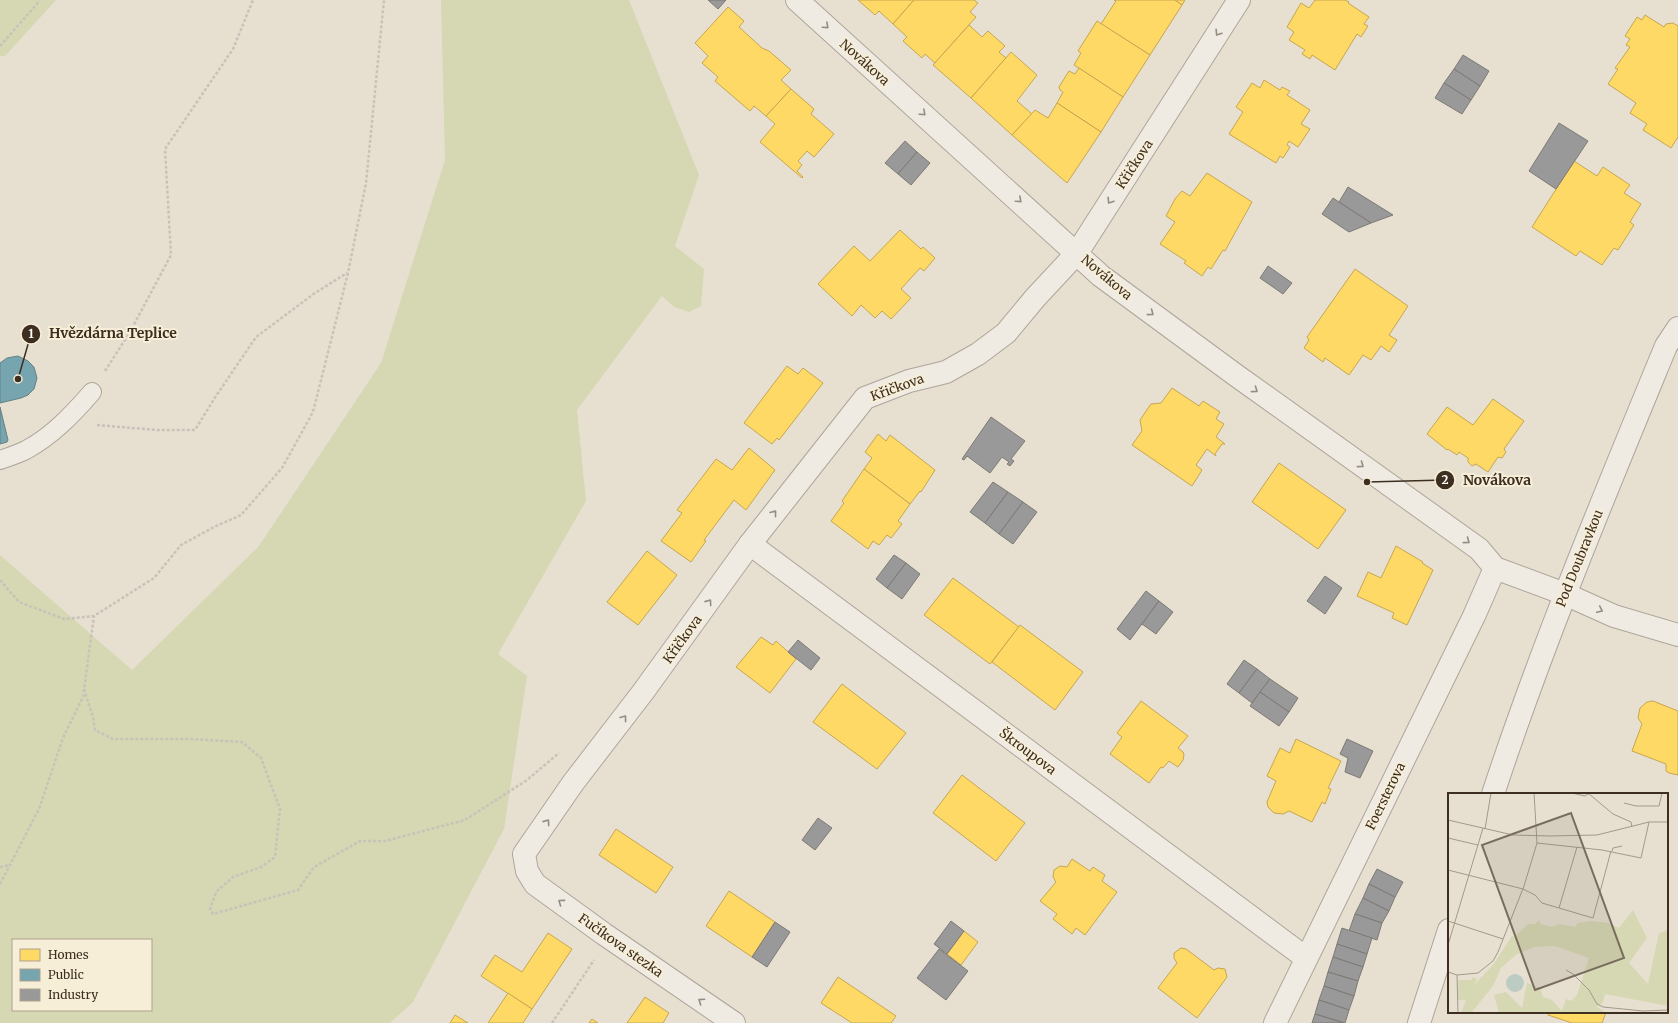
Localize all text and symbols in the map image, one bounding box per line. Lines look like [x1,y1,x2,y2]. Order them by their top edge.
one-way arrow [821,21,829,29]
one-way arrow [1216,29,1223,36]
street label: Novákova [836,35,893,89]
one-way arrow [918,109,926,116]
street label: Křičkova [1112,136,1157,192]
one-way arrow [1014,196,1022,203]
one-way arrow [1108,197,1115,204]
street label: Novákova [1078,251,1136,304]
one-way arrow [1147,308,1154,315]
callout: Hvězdárna Teplice [21,321,185,347]
text: Hvězdárna Teplice [49,324,177,342]
text: 1 [28,326,34,341]
street label: Křičkova [868,370,926,405]
one-way arrow [1251,385,1258,392]
one-way arrow [1357,461,1364,468]
callout: Novákova [1435,467,1539,493]
text: Novákova [1463,471,1531,489]
text: 2 [1441,472,1449,487]
street label: Pod Doubravkou [1552,507,1607,609]
one-way arrow [769,510,776,517]
one-way arrow [1463,536,1470,544]
one-way arrow [704,599,711,606]
one-way arrow [1596,605,1603,613]
street label: Křičkova [659,612,706,667]
one-way arrow [619,715,626,722]
street label: Škroupova [996,724,1060,778]
street label: Foersterova [1362,760,1409,833]
inset map [1448,793,1668,1013]
one-way arrow [542,819,550,826]
one-way arrow [558,900,565,907]
street label: Fučíkova stezka [575,910,666,981]
legend [12,939,152,1011]
text: Homes [48,947,89,962]
text: Public [48,967,84,982]
text: Industry [48,987,98,1002]
one-way arrow [699,999,706,1006]

